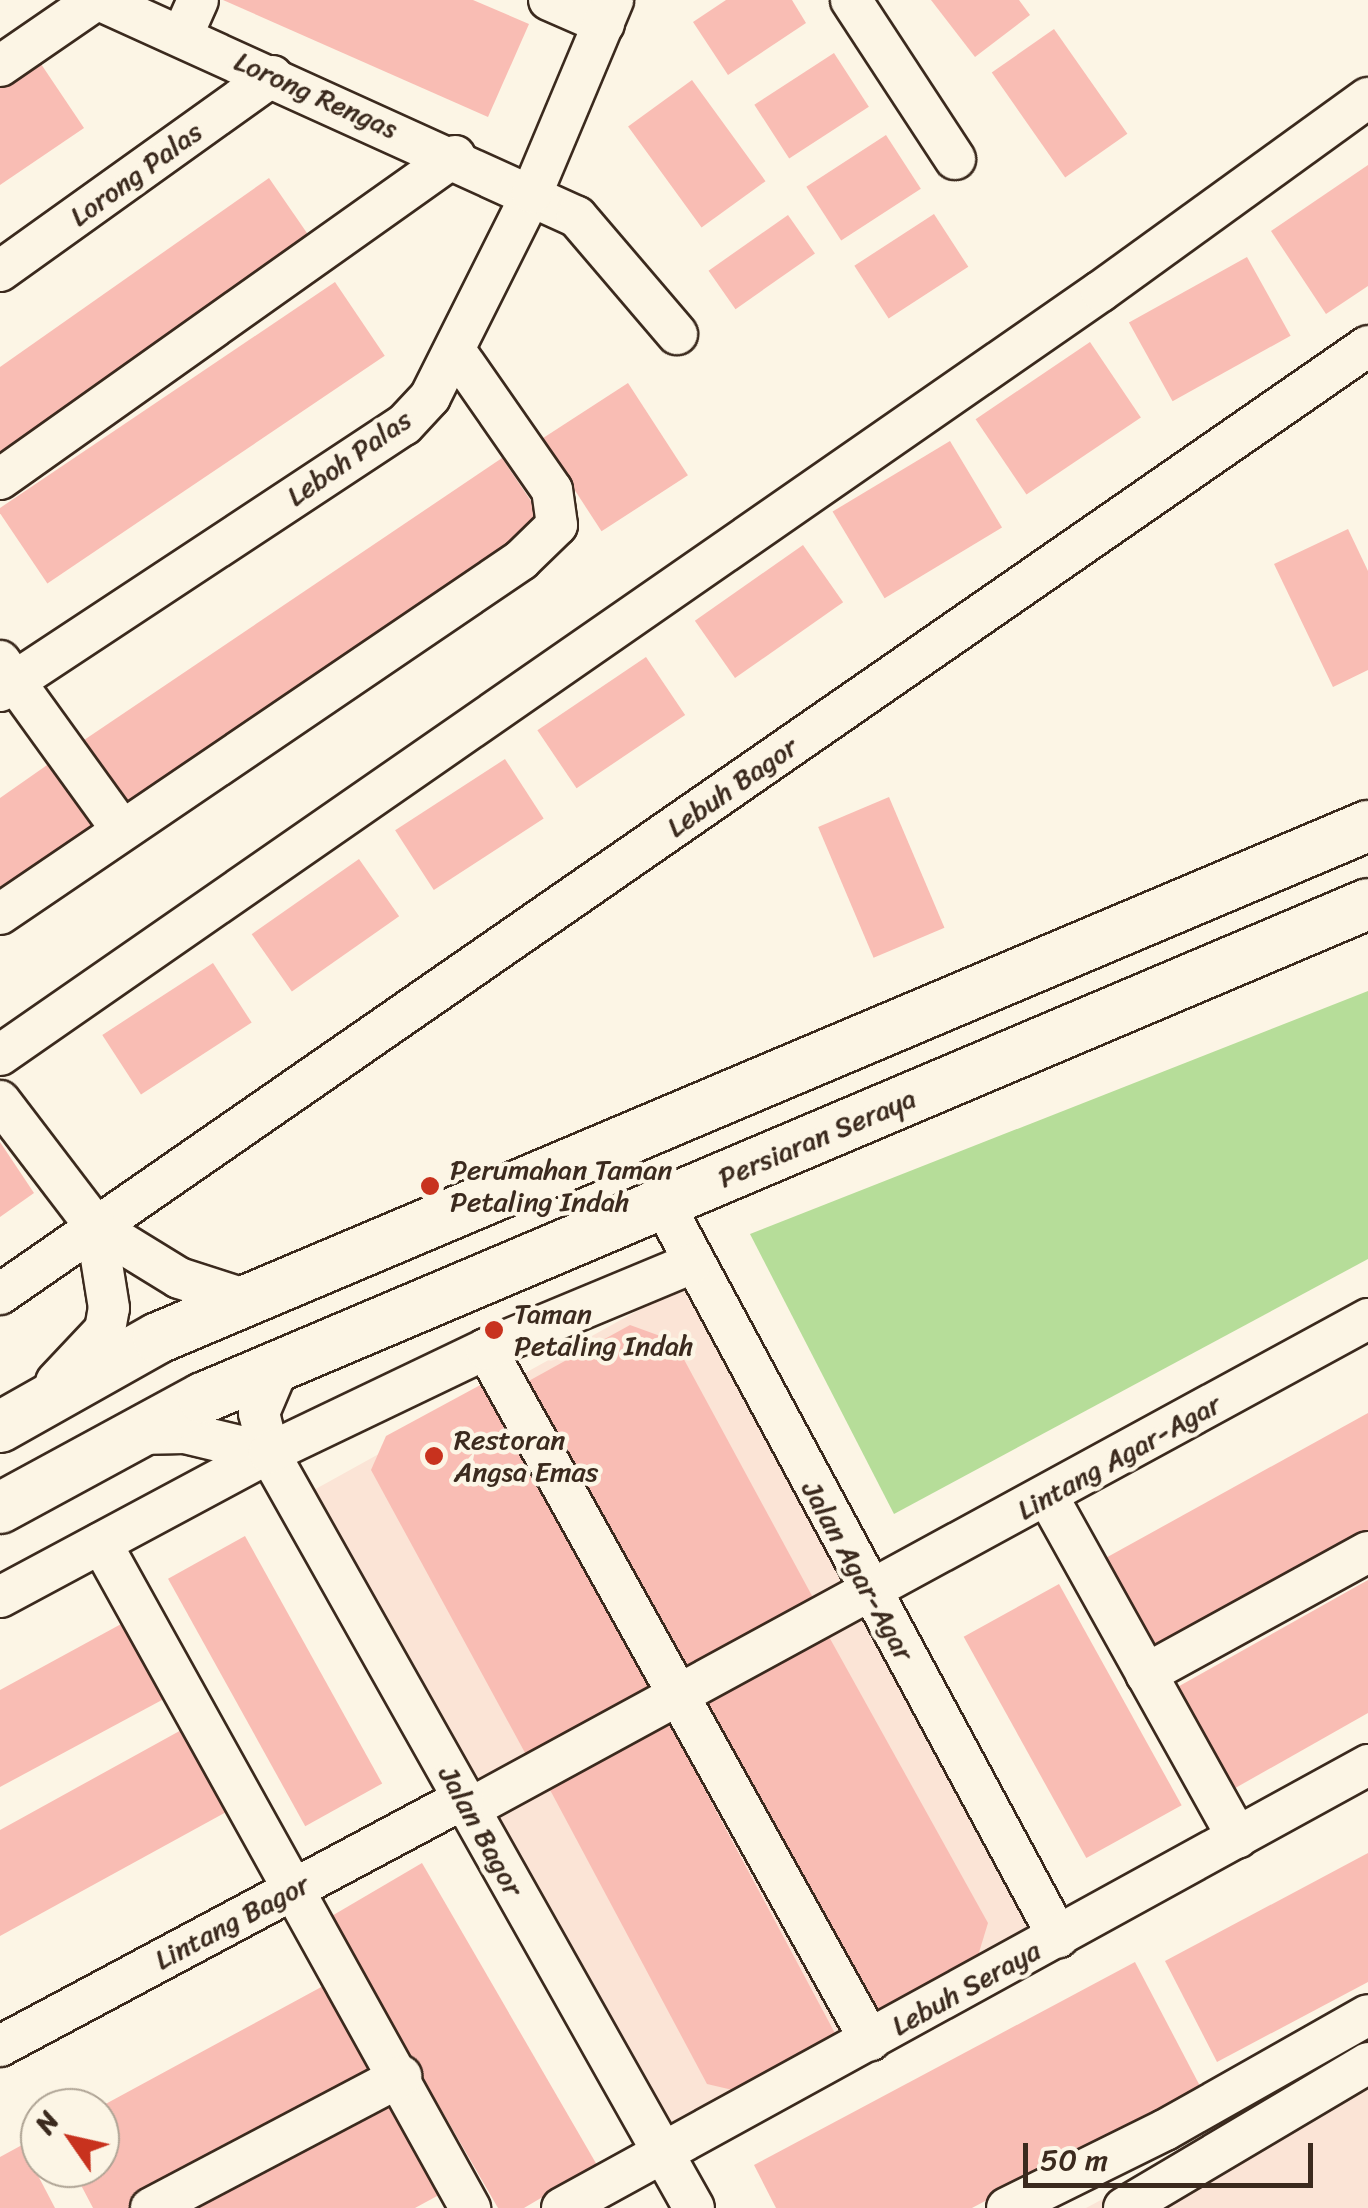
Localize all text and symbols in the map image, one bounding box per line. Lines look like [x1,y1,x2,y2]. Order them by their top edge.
street label: Lorong Rengas [229,44,403,146]
street label: Lorong Palas [63,115,209,233]
street label: Leboh Palas [280,403,418,513]
street label: Lebuh Bagor [660,730,804,844]
street label: Persiaran Seraya [713,1081,921,1195]
place label: Perumahan Taman Petaling Indah [450,1153,672,1219]
marker: Perumahan Taman Petaling Indah [419,1175,441,1197]
place label: Taman Petaling Indah [514,1297,694,1363]
marker: Taman Petaling Indah [483,1319,505,1341]
street label: Lintang Agar-Agar [1011,1387,1227,1527]
place label: Restoran Angsa Emas [454,1423,598,1489]
marker: Restoran Angsa Emas [423,1445,445,1467]
street label: Jalan Agar-Agar [795,1475,921,1667]
street label: Jalan Bagor [432,1760,530,1902]
street label: Lintang Bagor [149,1867,315,1977]
street label: Lebuh Seraya [885,1933,1047,2043]
north arrow [20,2088,120,2188]
text: N [21,2100,72,2144]
scale bar [1028,2123,1318,2185]
text: 50 m [1040,2133,1108,2187]

